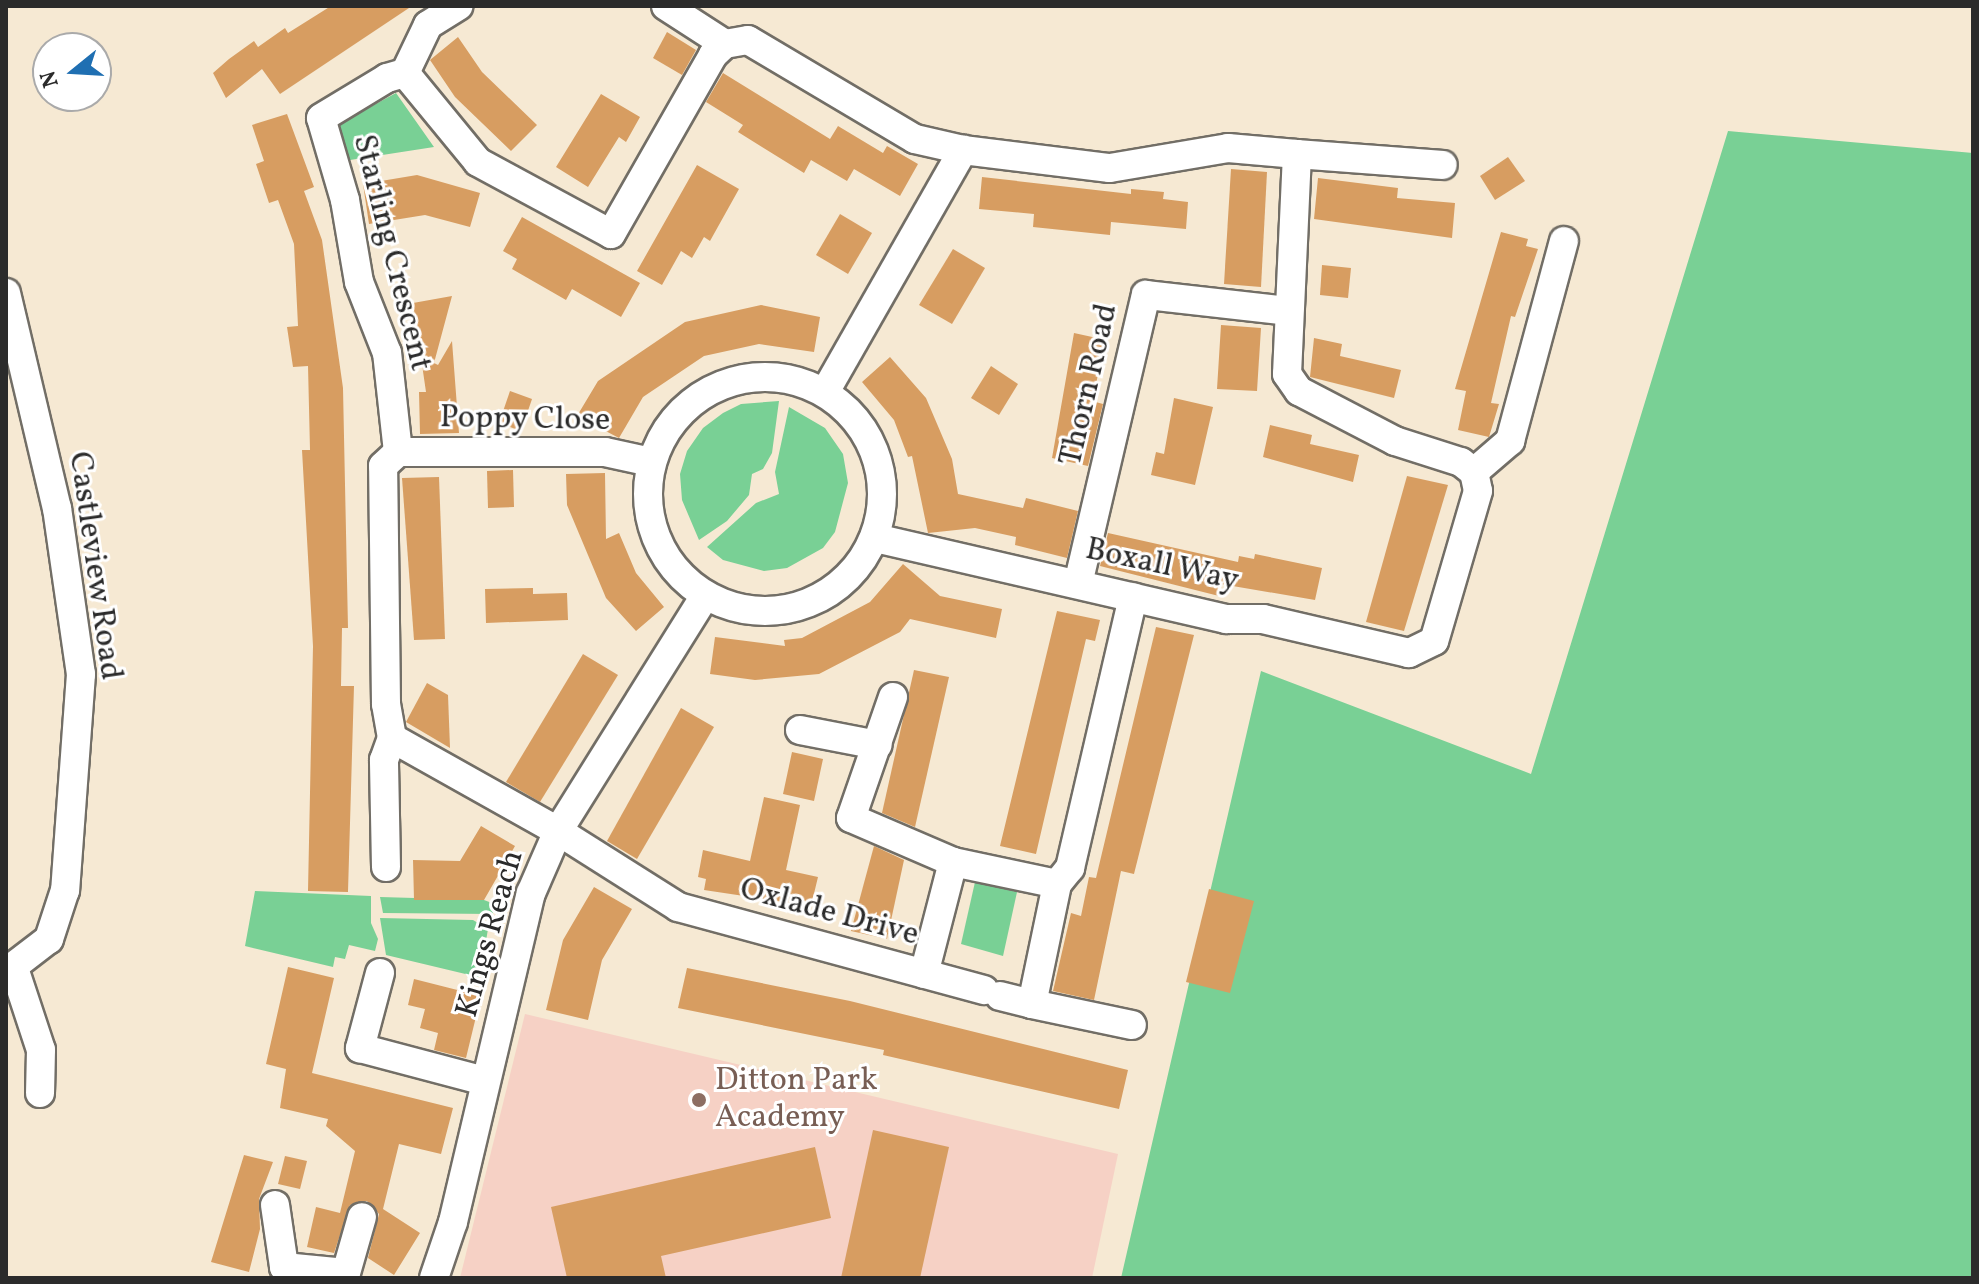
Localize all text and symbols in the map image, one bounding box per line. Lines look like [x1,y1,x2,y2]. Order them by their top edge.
north arrow [32,32,112,112]
text: N [33,67,68,91]
street label: Starling Crescent [343,131,439,375]
street label: Thorn Road [1053,300,1127,470]
street label: Poppy Close [439,399,611,441]
street label: Castleview Road [59,449,129,683]
street label: Boxall Way [1081,531,1243,601]
street label: Kings Reach [449,846,533,1022]
street label: Oxlade Drive [735,871,923,955]
place label: Ditton Park Academy [715,1063,878,1138]
marker: Ditton Park Academy [690,1091,708,1109]

